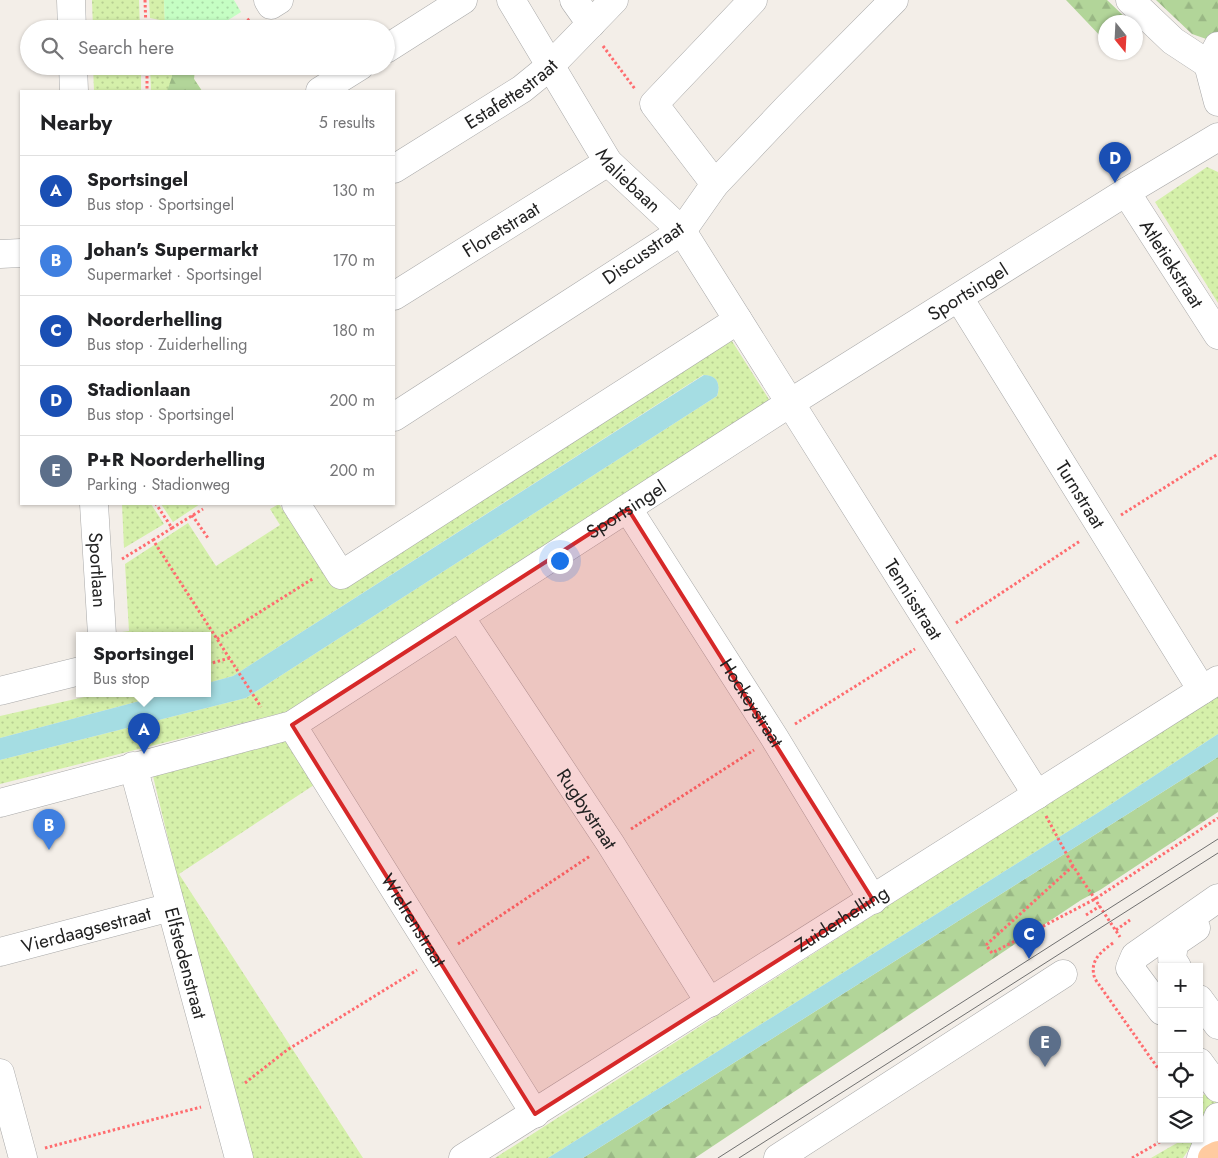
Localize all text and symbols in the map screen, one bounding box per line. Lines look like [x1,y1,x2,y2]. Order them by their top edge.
north arrow [1098,15,1143,60]
search box [20,20,395,75]
icon: search [38,34,66,62]
text: Search here [78,34,174,61]
street label: Estafettestraat [459,52,564,135]
text: Nearby [40,108,112,138]
text: 5 results [319,111,375,134]
pin: D [1099,142,1131,183]
street label: Maliebaan [589,143,667,219]
text: Sportsingel [87,166,188,193]
text: A [50,179,62,202]
text: 130 m [332,179,375,202]
text: Bus stop · Sportsingel [87,193,234,216]
street label: Floretstraat [457,195,545,264]
street label: Atletiekstraat [1133,214,1211,313]
street label: Discusstraat [597,215,690,291]
text: Johan's Supermarkt [87,236,258,263]
text: B [51,249,61,272]
text: 170 m [333,249,375,272]
street label: Sportsingel [922,256,1013,327]
text: Supermarket · Sportsingel [87,263,262,286]
text: Noorderhelling [87,306,222,333]
text: C [50,319,62,342]
text: 180 m [332,319,375,342]
text: Bus stop · Zuiderhelling [87,333,247,356]
text: Stadionlaan [87,376,191,403]
text: D [50,389,62,412]
text: 200 m [329,389,375,412]
text: Bus stop · Sportsingel [87,403,234,426]
text: P+R Noorderhelling [87,446,265,473]
street label: Turnstraat [1049,455,1112,534]
text: E [51,459,61,482]
text: 200 m [329,459,375,482]
text: Parking · Stadionweg [87,473,230,496]
street label: Sportsingel [581,473,671,545]
street label: Sportlaan [82,531,114,608]
your location [547,548,573,574]
street label: Tennisstraat [878,553,950,645]
popup [76,632,211,697]
text: Sportsingel [93,640,194,667]
street label: Hockeystraat [714,653,791,753]
text: Bus stop [93,667,150,690]
pin: A [128,713,160,754]
street label: Rugbystraat [551,763,624,855]
pin: B [33,809,65,850]
street label: Wielrenstraat [374,868,453,972]
street label: Zuiderhelling [789,879,894,958]
street label: Vierdaagsestraat [18,899,154,959]
street label: Elfstedenstraat [158,904,214,1022]
pin: C [1013,918,1045,959]
map controls [1158,963,1203,1143]
button: + [1158,963,1203,1008]
button: − [1158,1008,1203,1053]
pin: E [1029,1026,1061,1067]
button: locate [1158,1053,1203,1098]
button: layers [1158,1098,1203,1143]

